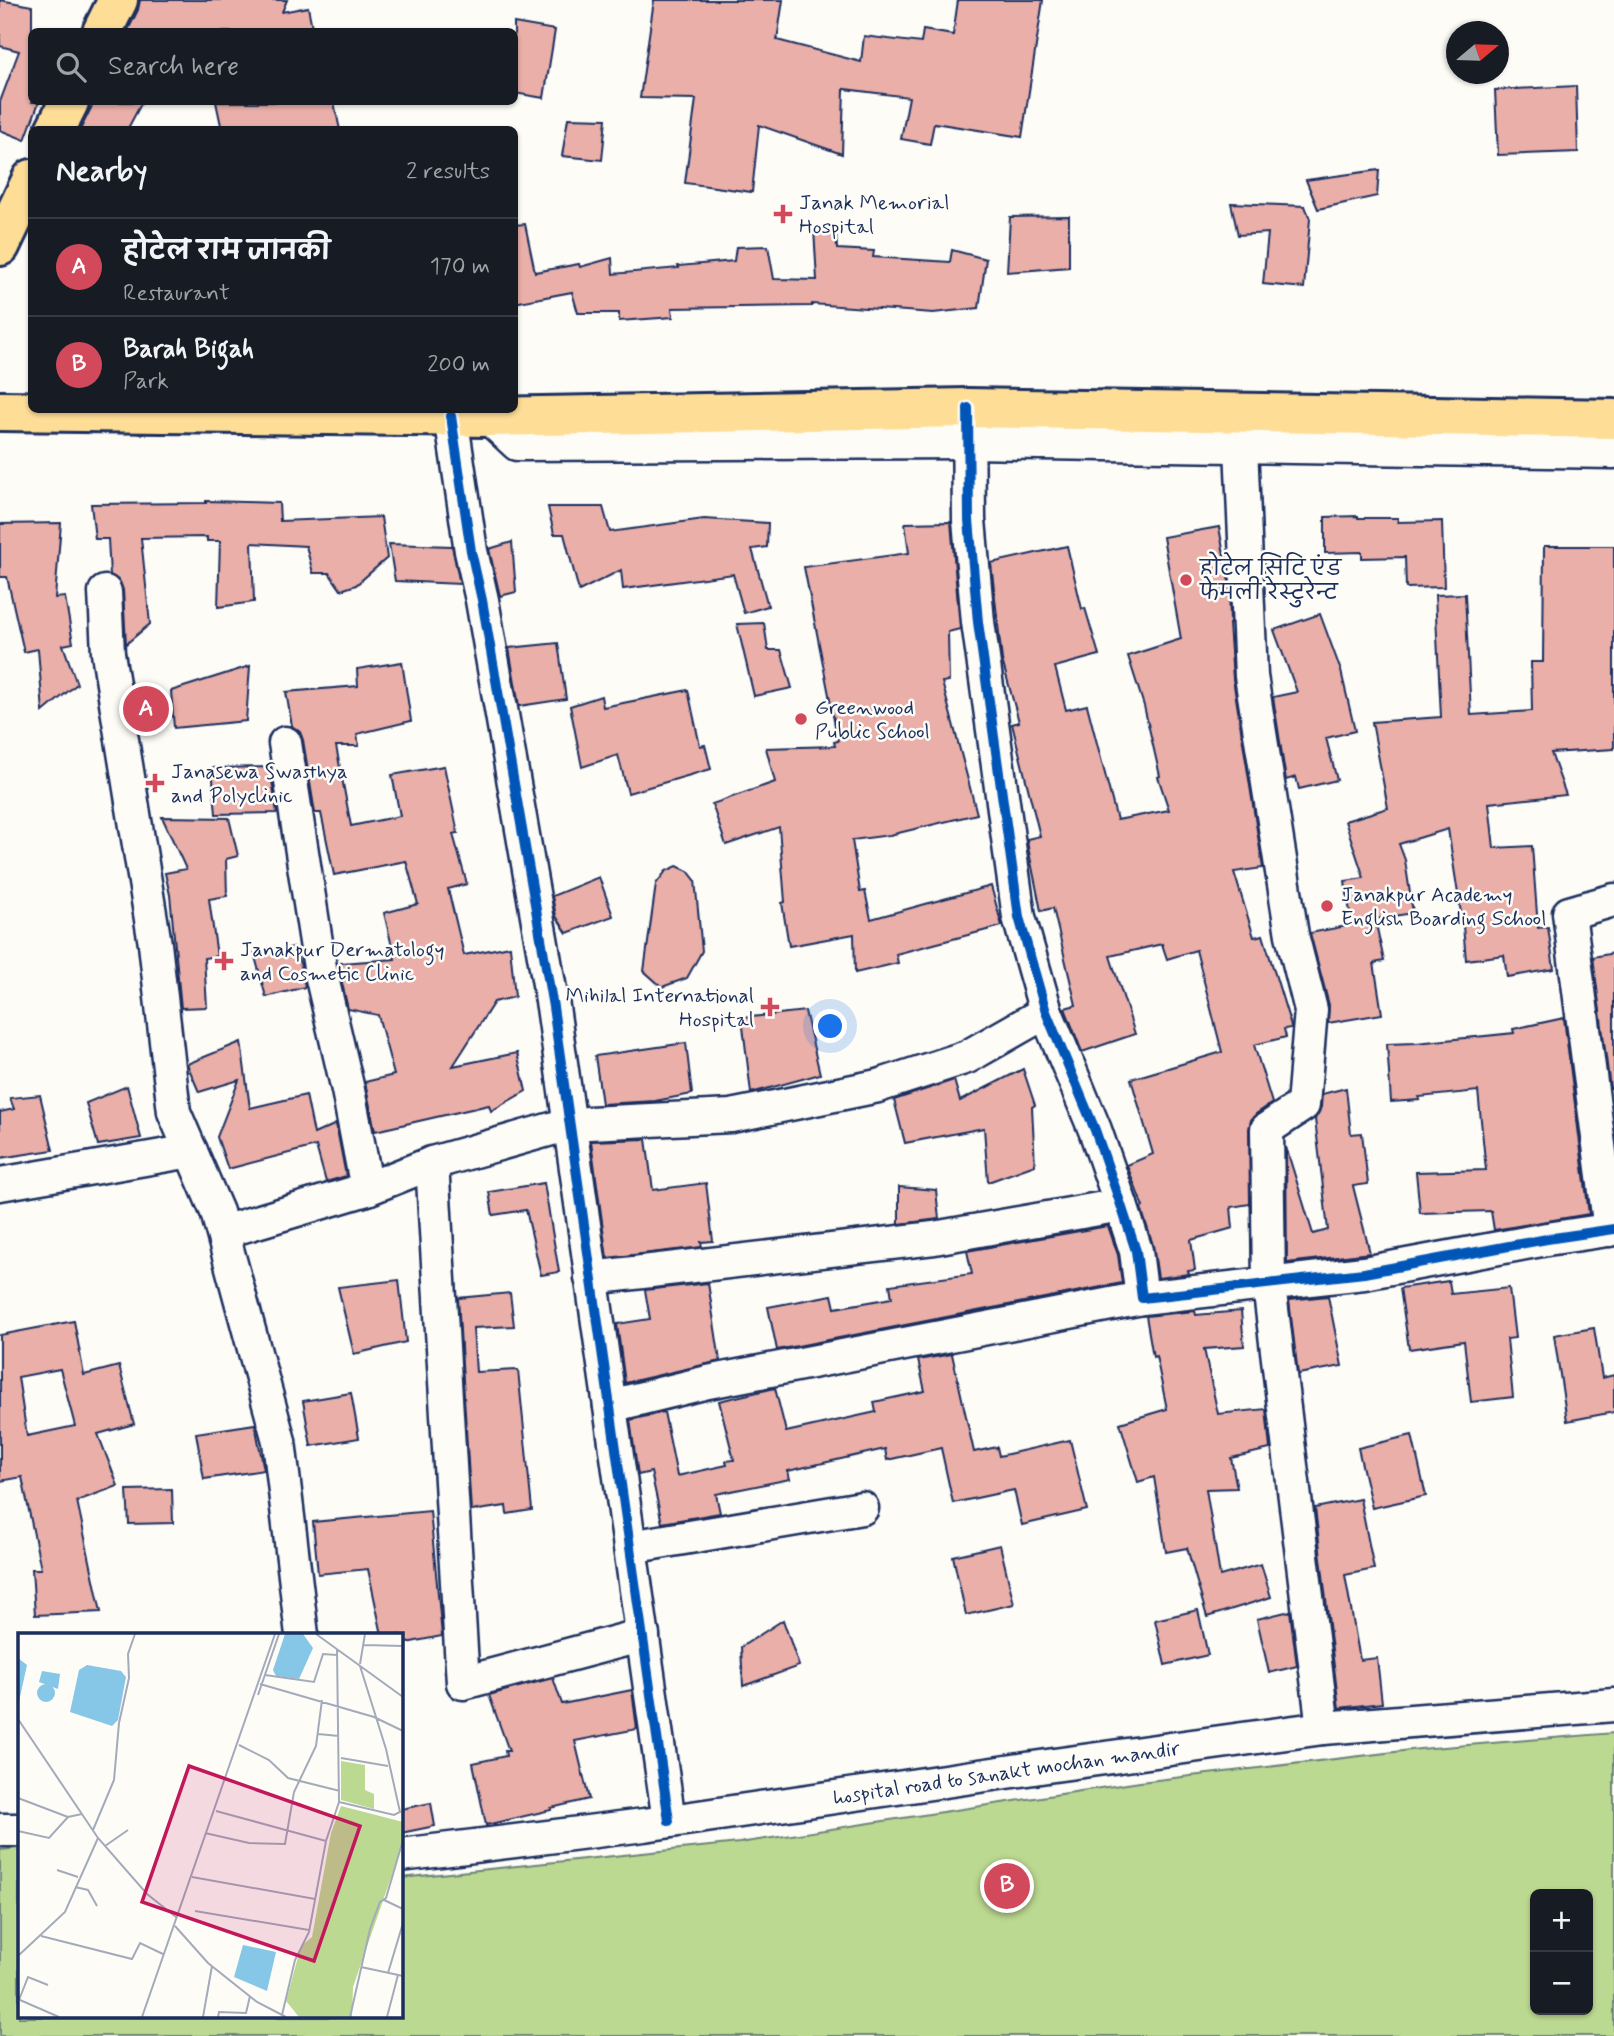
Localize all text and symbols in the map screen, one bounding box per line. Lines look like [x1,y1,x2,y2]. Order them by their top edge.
north arrow [1446,21,1509,84]
search box [28,28,518,105]
icon: search [52,48,90,86]
text: Search here [108,50,239,84]
text: Nearby [56,152,147,191]
text: 2 results [406,157,490,187]
place label: Janak Memorial Hospital [799,189,949,241]
marker: Janak Memorial Hospital [773,204,793,224]
text: होटेल राम जानकी [123,235,330,269]
text: A [71,252,87,282]
text: 170 m [430,252,490,282]
text: Restaurant [123,279,230,309]
text: Barah Bigah [123,333,254,367]
text: B [72,350,86,380]
text: 200 m [427,350,490,380]
text: Park [123,367,169,397]
place label: होटेल सिटि एंड फेमली रेस्टुरेन्ट [1199,551,1343,608]
marker: होटेल सिटि एंड फेमली रेस्टुरेन्ट [1178,572,1194,588]
pin: A [123,683,169,735]
place label: Greenwood Public School [815,694,930,746]
marker: Greenwood Public School [793,711,809,727]
place label: Janasewa Swasthya and Polyclinic [171,758,348,810]
marker: Janasewa Swasthya and Polyclinic [145,773,165,793]
place label: Janakpur Academy English Boarding School [1341,881,1546,935]
marker: Janakpur Academy English Boarding School [1319,898,1335,914]
place label: Janakpur Dermatology and Cosmetic Clinic [240,936,444,988]
marker: Janakpur Dermatology and Cosmetic Clinic [214,951,234,971]
place label: Mihilal International Hospital [565,982,754,1034]
marker: Mihilal International Hospital [760,997,780,1017]
your location [813,1009,847,1043]
inset map [18,1633,402,2018]
street label: hospital road to sanakt mochan mandir [831,1735,1182,1812]
pin: B [984,1860,1030,1912]
map controls [1530,1889,1593,2015]
button: + [1530,1889,1593,1952]
button: − [1530,1952,1593,2015]

